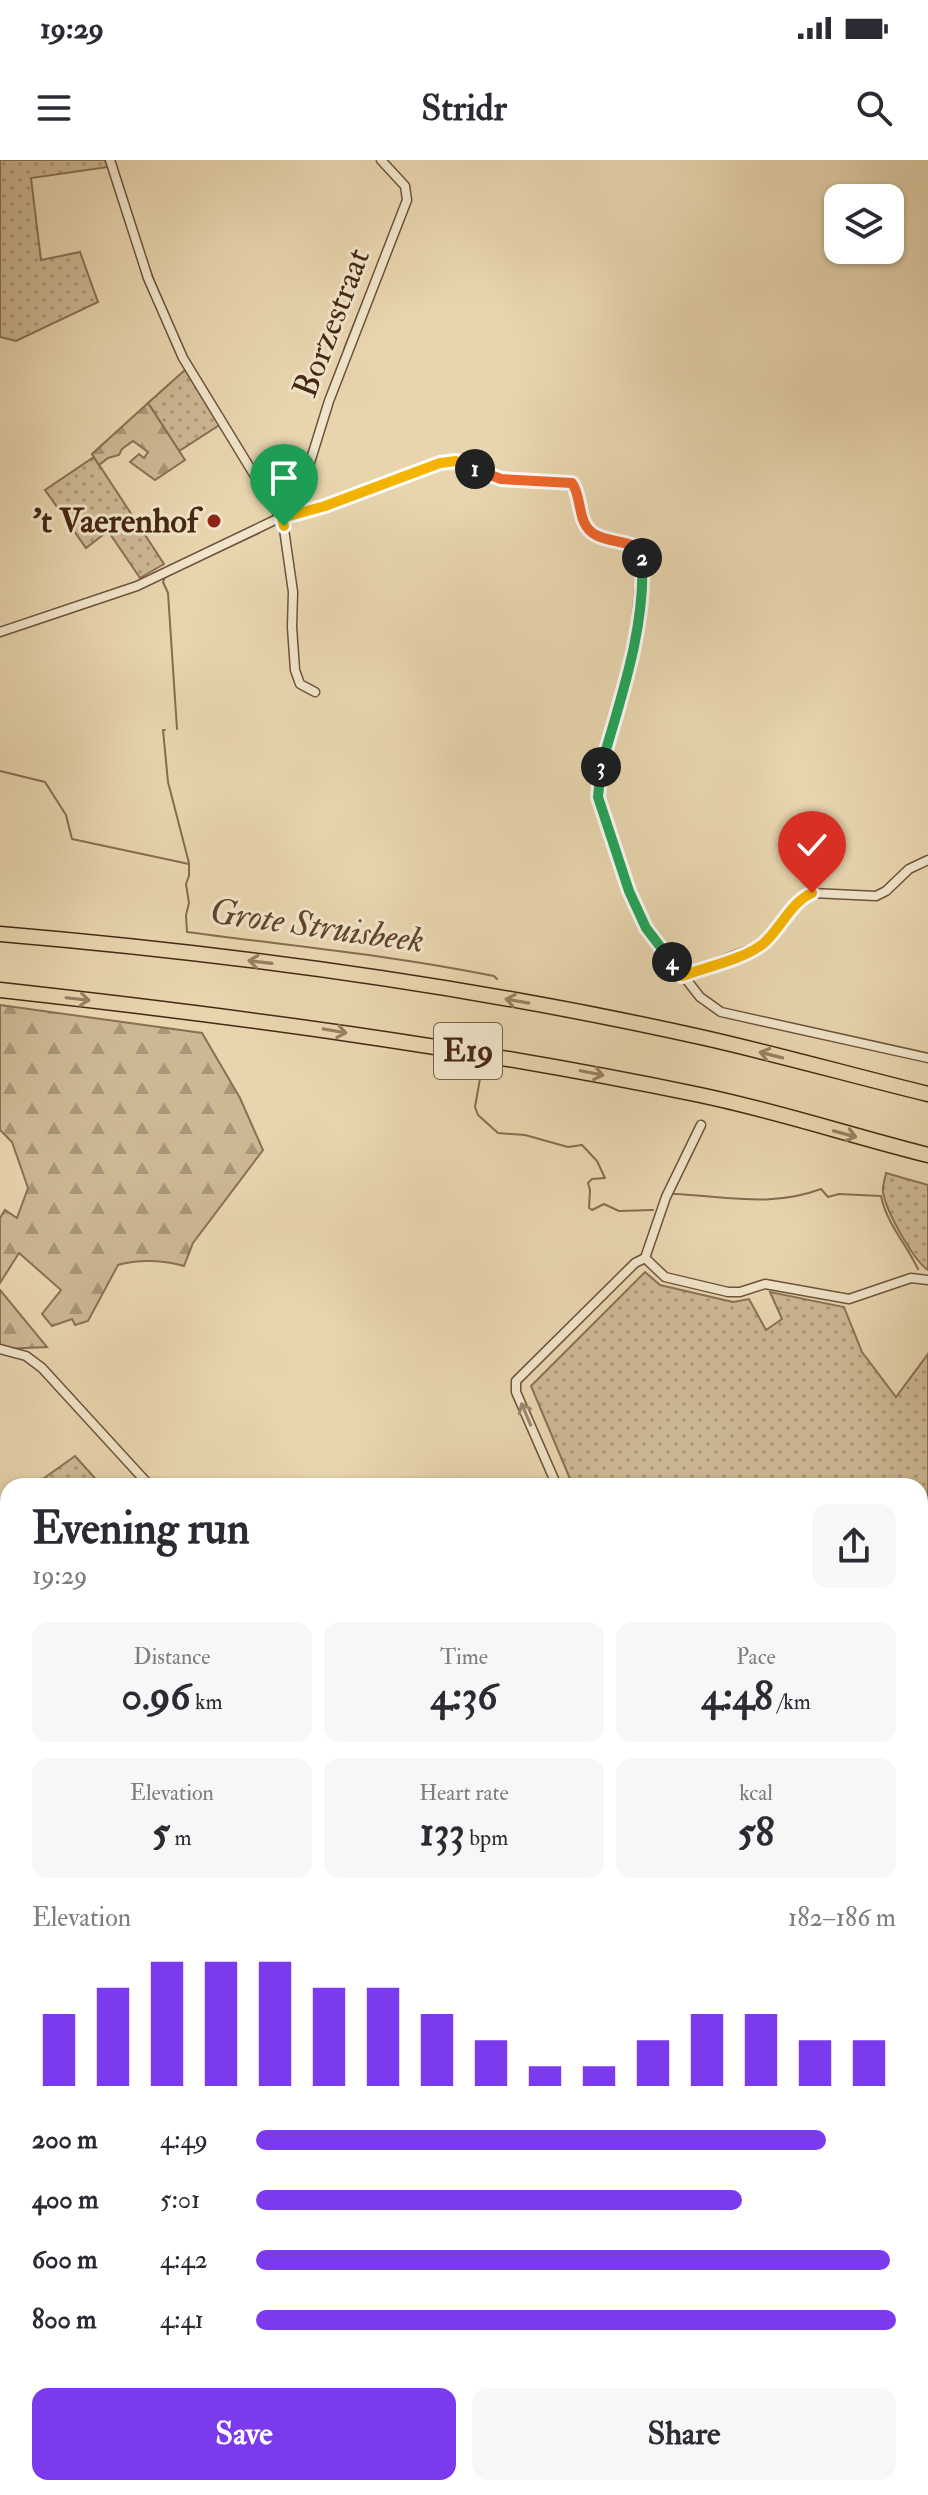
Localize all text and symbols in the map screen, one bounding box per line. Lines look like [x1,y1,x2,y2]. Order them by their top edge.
text: 19:29 [40,10,104,47]
icon: menu [32,86,76,130]
text: Stridr [421,86,507,131]
icon: search [852,86,896,130]
map controls [824,184,904,264]
button: layers [824,184,904,264]
street label: Borzestraat [284,242,380,404]
pin [250,444,318,526]
pin: 1 [455,449,495,489]
text: 1 [471,455,479,483]
icon: arrive [262,456,306,500]
place label: 't Vaerenhof [33,500,203,543]
marker: 't Vaerenhof [205,512,223,530]
pin: 2 [622,538,662,578]
text: 2 [636,544,648,572]
pin: 3 [581,747,621,787]
text: 3 [597,753,605,781]
pin [778,811,846,893]
icon: check [790,823,834,867]
water label: Grote Struisbeek [207,889,427,963]
pin: 4 [652,942,692,982]
text: 4 [666,948,678,976]
one-way arrow [247,954,273,969]
one-way arrow [64,992,90,1007]
one-way arrow [504,992,530,1007]
road number: E19 [434,1023,502,1079]
one-way arrow [322,1025,348,1040]
one-way arrow [758,1046,784,1061]
one-way arrow [579,1067,604,1082]
one-way arrow [831,1127,857,1142]
one-way arrow [517,1403,532,1427]
text: Evening run [32,1502,250,1557]
button: share [812,1504,896,1588]
text: 19:29 [32,1560,87,1592]
text: Distance [134,1643,210,1671]
text: Time [440,1643,488,1671]
text: Pace [736,1643,776,1671]
text: 0.96 [121,1671,190,1722]
text: 4:36 [431,1671,497,1722]
text: 4:48 [701,1671,773,1722]
text: km [190,1688,223,1716]
text: /km [773,1688,811,1716]
text: Elevation [130,1779,214,1807]
text: Heart rate [419,1779,509,1807]
text: kcal [739,1779,773,1807]
text: 5 [152,1807,170,1858]
text: 133 [420,1807,465,1858]
text: 58 [738,1807,774,1858]
text: m [170,1824,192,1852]
text: bpm [465,1824,508,1852]
text: Elevation [32,1902,131,1934]
text: 182–186 m [788,1902,896,1934]
text: 200 m [32,2124,97,2156]
text: 4:49 [160,2124,208,2156]
text: 400 m [32,2184,98,2216]
text: 5:01 [160,2184,200,2216]
text: 600 m [32,2244,97,2276]
text: 4:42 [160,2244,208,2276]
text: 800 m [32,2304,97,2336]
text: 4:41 [160,2304,204,2336]
button: Save [32,2388,456,2480]
button: Share [472,2388,896,2480]

